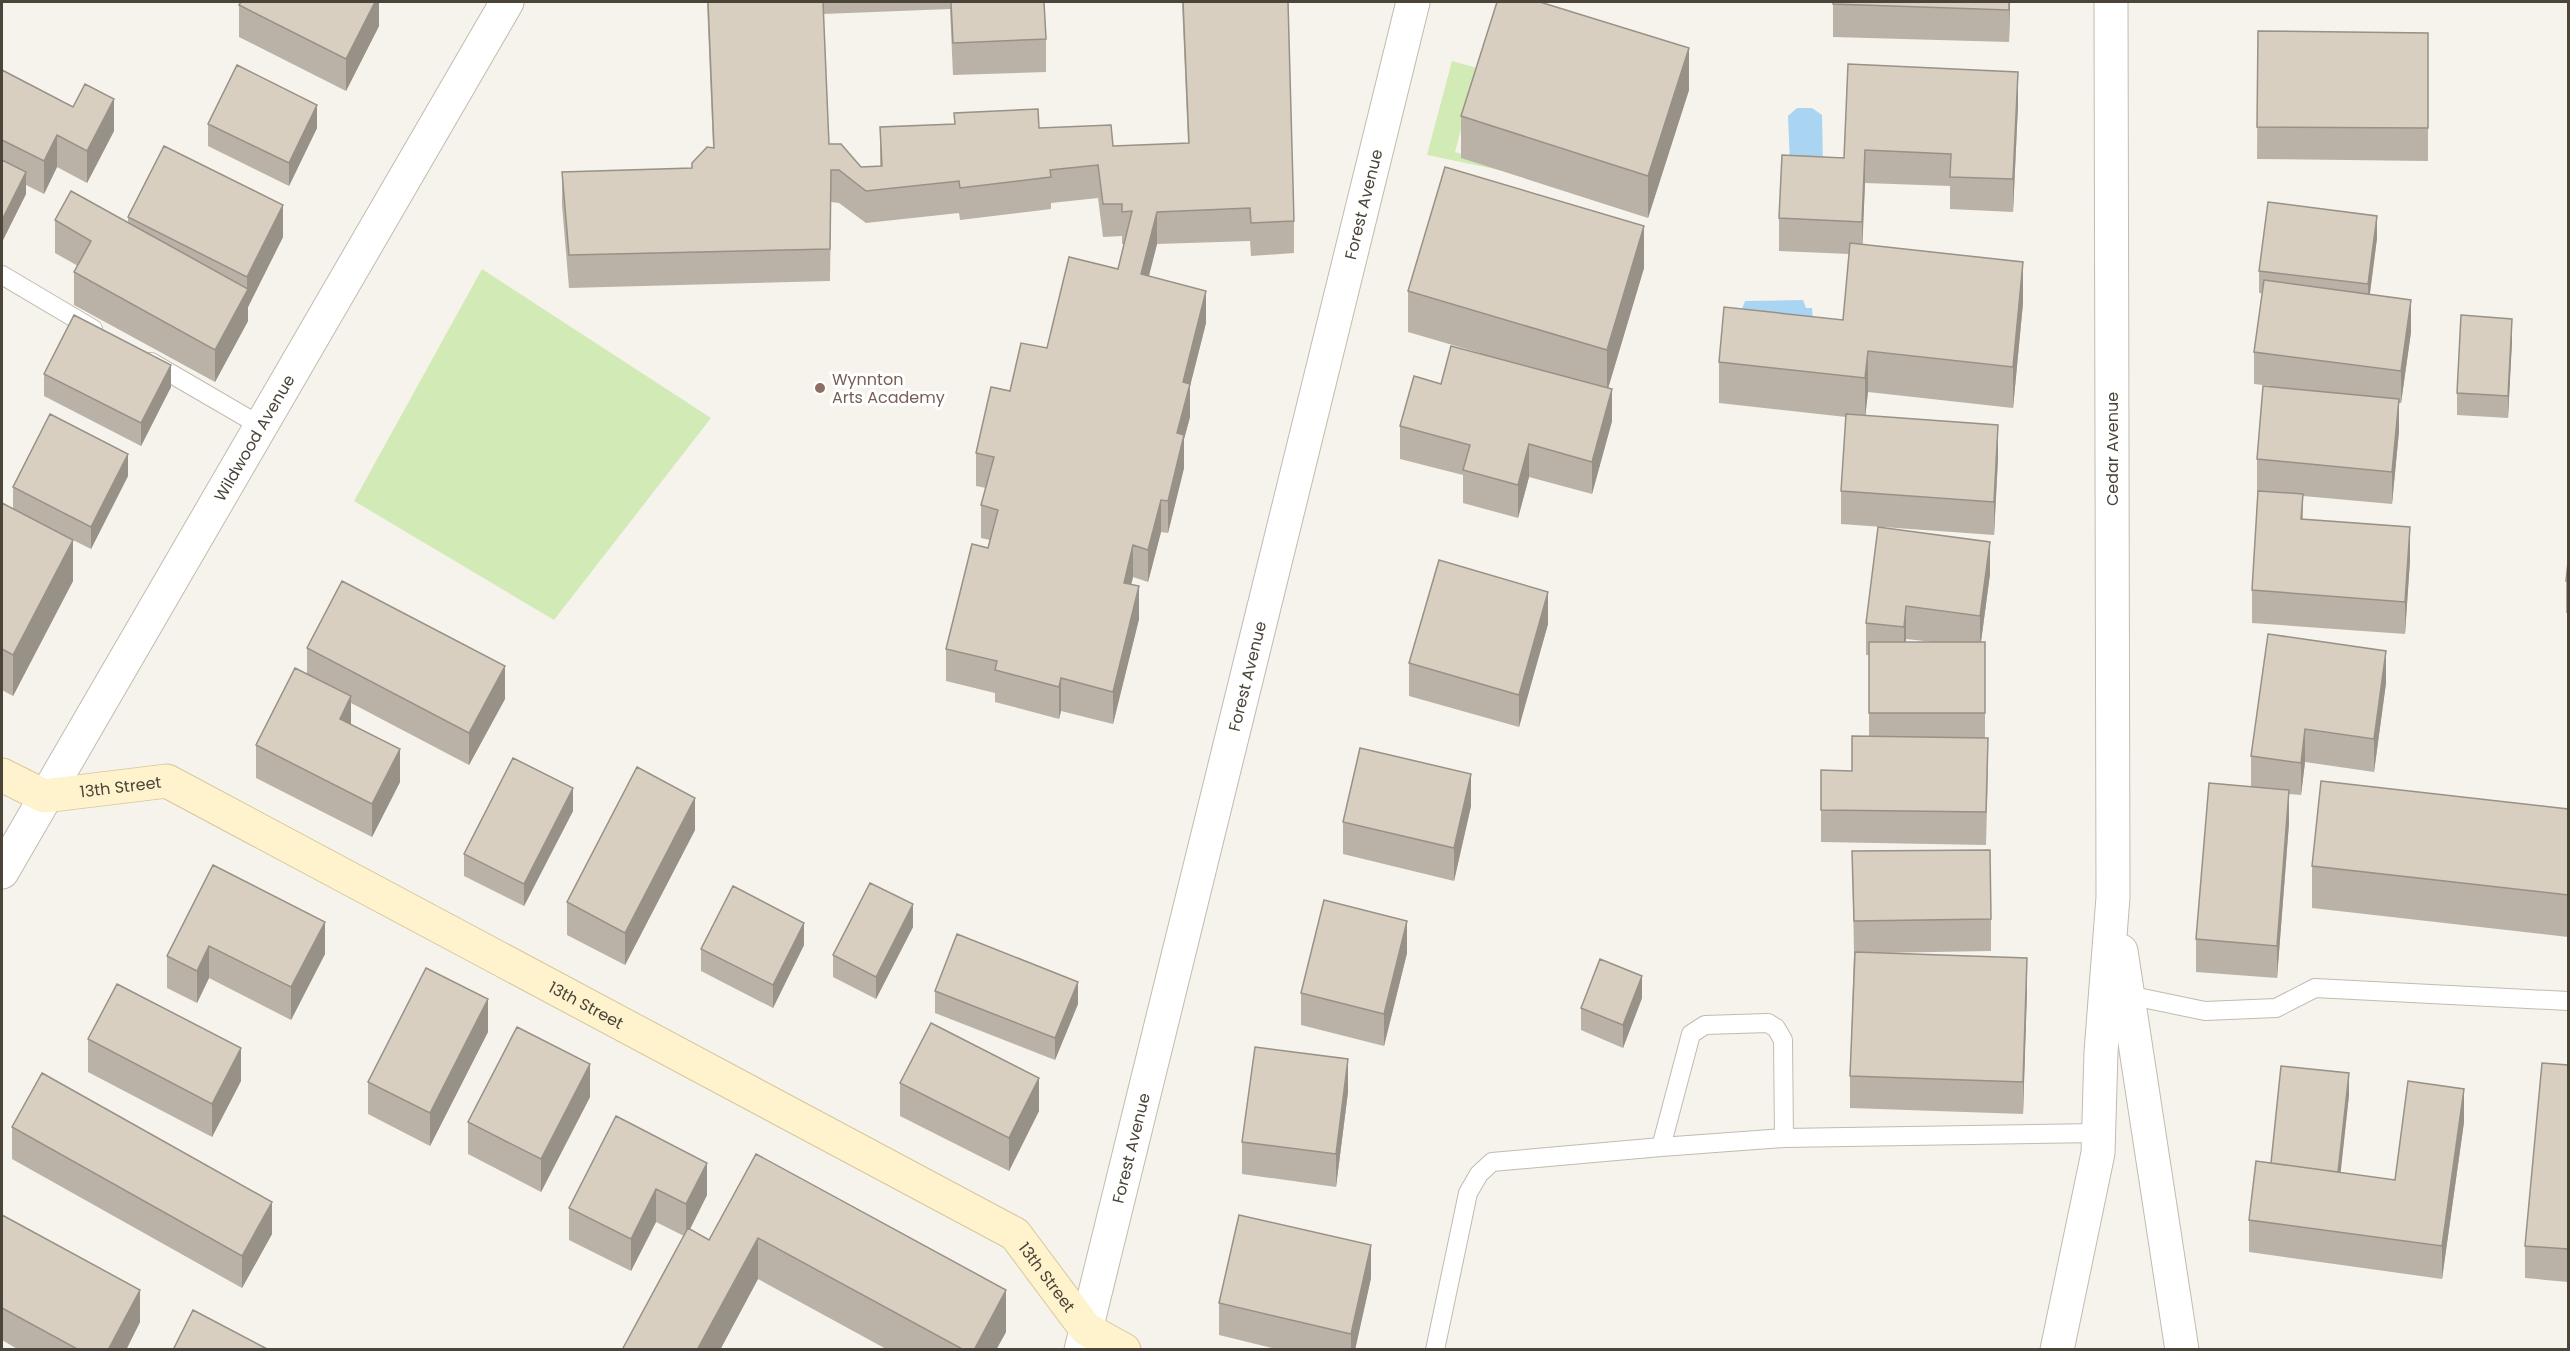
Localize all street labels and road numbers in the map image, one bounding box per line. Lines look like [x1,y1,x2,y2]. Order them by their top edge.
street label: Forest Avenue [1339,147,1388,262]
street label: Wildwood Avenue [209,370,300,506]
street label: Cedar Avenue [2101,392,2124,506]
street label: Forest Avenue [1223,619,1272,734]
street label: 13th Street [79,771,163,804]
street label: 13th Street [544,976,627,1035]
street label: Forest Avenue [1107,1091,1156,1206]
street label: 13th Street [1013,1238,1081,1317]

